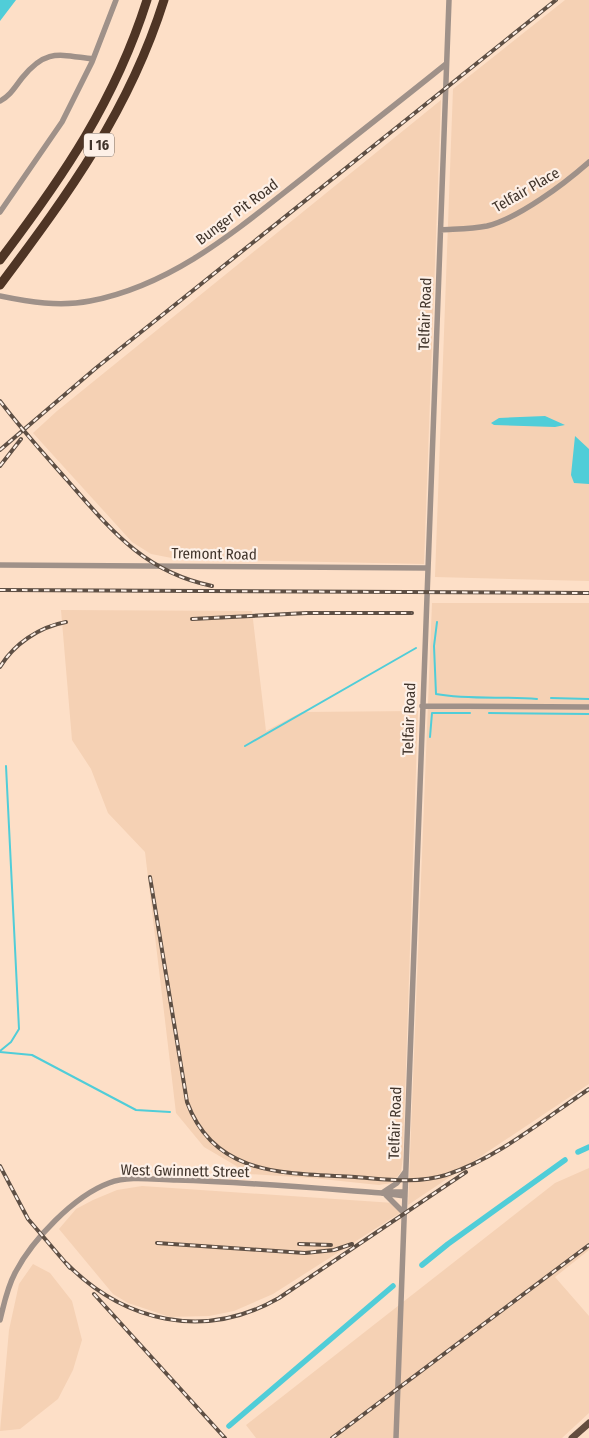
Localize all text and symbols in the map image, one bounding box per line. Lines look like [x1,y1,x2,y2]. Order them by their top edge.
road number: I 16 [84,134,114,156]
street label: Telfair Place [489,164,563,216]
street label: Bunger Pit Road [192,175,282,249]
street label: Telfair Road [415,277,435,351]
street label: Tremont Road [171,544,257,564]
street label: Telfair Road [399,682,419,756]
street label: Telfair Road [385,1086,405,1160]
street label: West Gwinnett Street [120,1161,250,1181]

